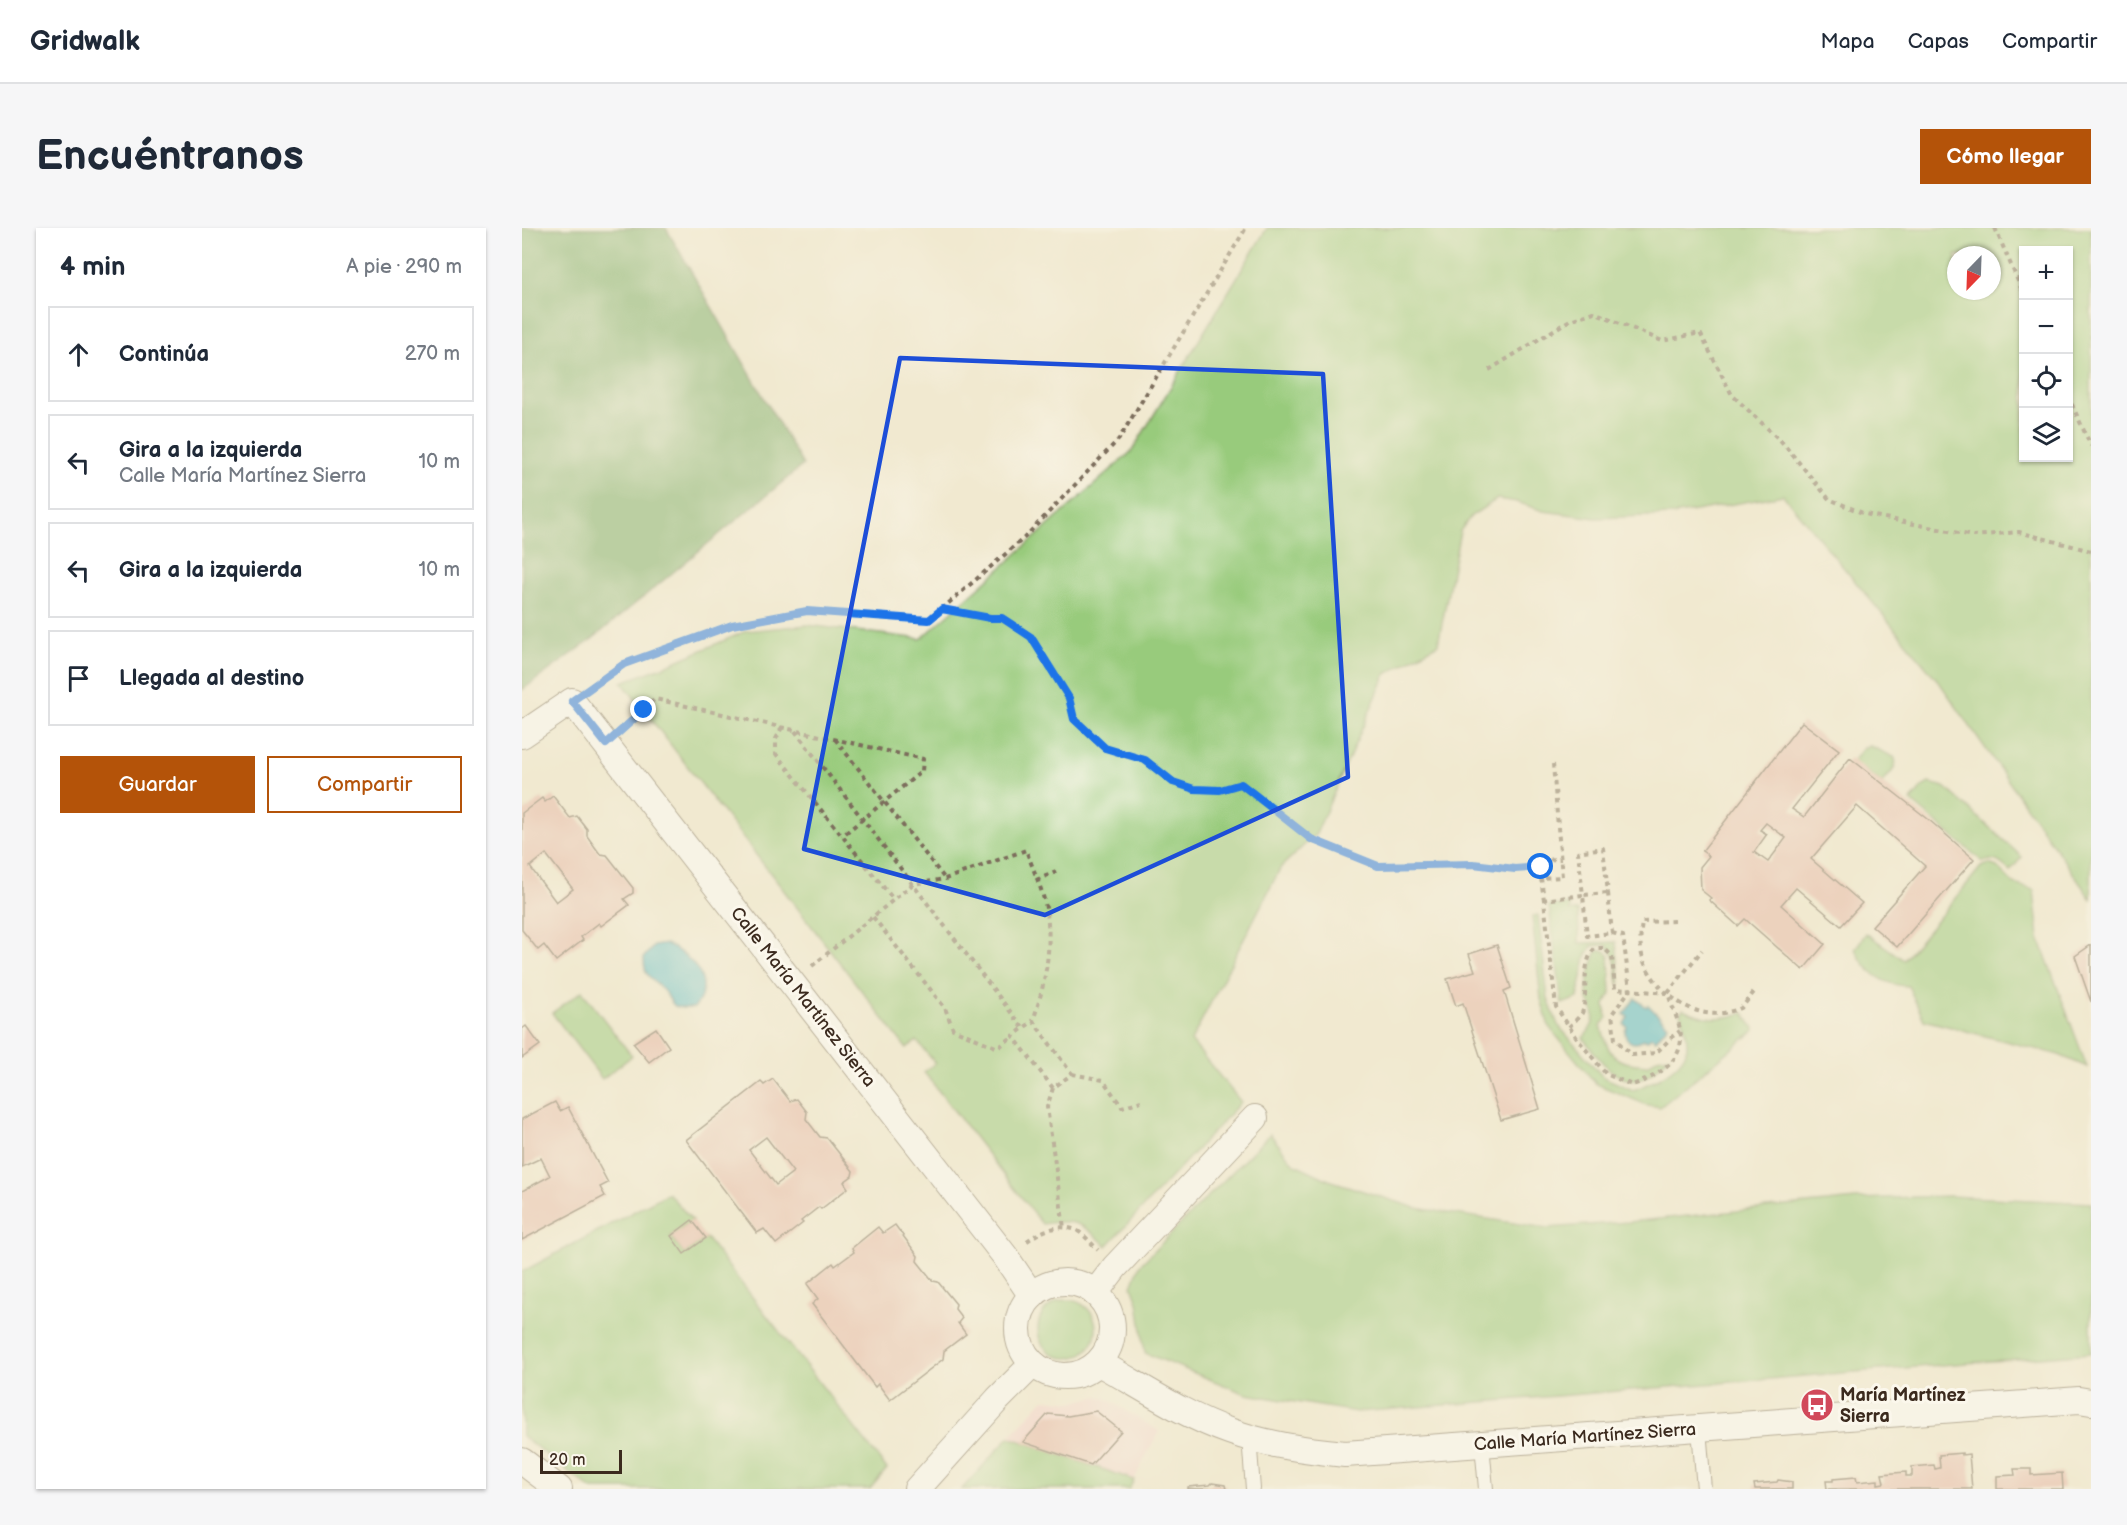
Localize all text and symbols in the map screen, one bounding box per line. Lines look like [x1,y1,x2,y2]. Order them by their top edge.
text: Gridwalk [30,25,140,58]
text: Mapa [1821,29,1875,54]
text: Capas [1908,29,1969,54]
text: Compartir [2002,29,2097,54]
button: Cómo llegar [1920,129,2091,184]
text: Encuéntranos [36,131,304,182]
north arrow [1947,246,2001,300]
map controls [2019,246,2073,462]
button: + [2019,246,2073,300]
text: 4 min [60,252,125,283]
text: A pie · 290 m [346,255,462,279]
button: − [2019,300,2073,354]
icon: ahead [62,338,95,371]
text: Continúa [119,341,209,368]
text: 270 m [405,342,460,366]
button: locate [2019,354,2073,408]
button: layers [2019,408,2073,462]
text: Gira a la izquierda [119,437,303,464]
icon: left [62,446,95,479]
text: 10 m [419,450,460,474]
text: Calle María Martínez Sierra [119,464,366,488]
icon: left [62,554,95,587]
text: Gira a la izquierda [119,557,303,584]
text: 10 m [419,558,460,582]
icon: arrive [62,662,95,695]
text: Llegada al destino [119,665,304,692]
route end [630,696,656,722]
button: Guardar [60,756,255,813]
button: Compartir [267,756,462,813]
route start [1527,853,1553,879]
street label: Calle María Martínez Sierra [726,903,880,1091]
place label: María Martínez Sierra [1840,1385,1966,1427]
bus stop icon: María Martínez Sierra [1799,1387,1835,1423]
street label: Calle María Martínez Sierra [1473,1419,1697,1455]
scale bar [540,1447,622,1474]
text: 20 m [549,1451,585,1470]

